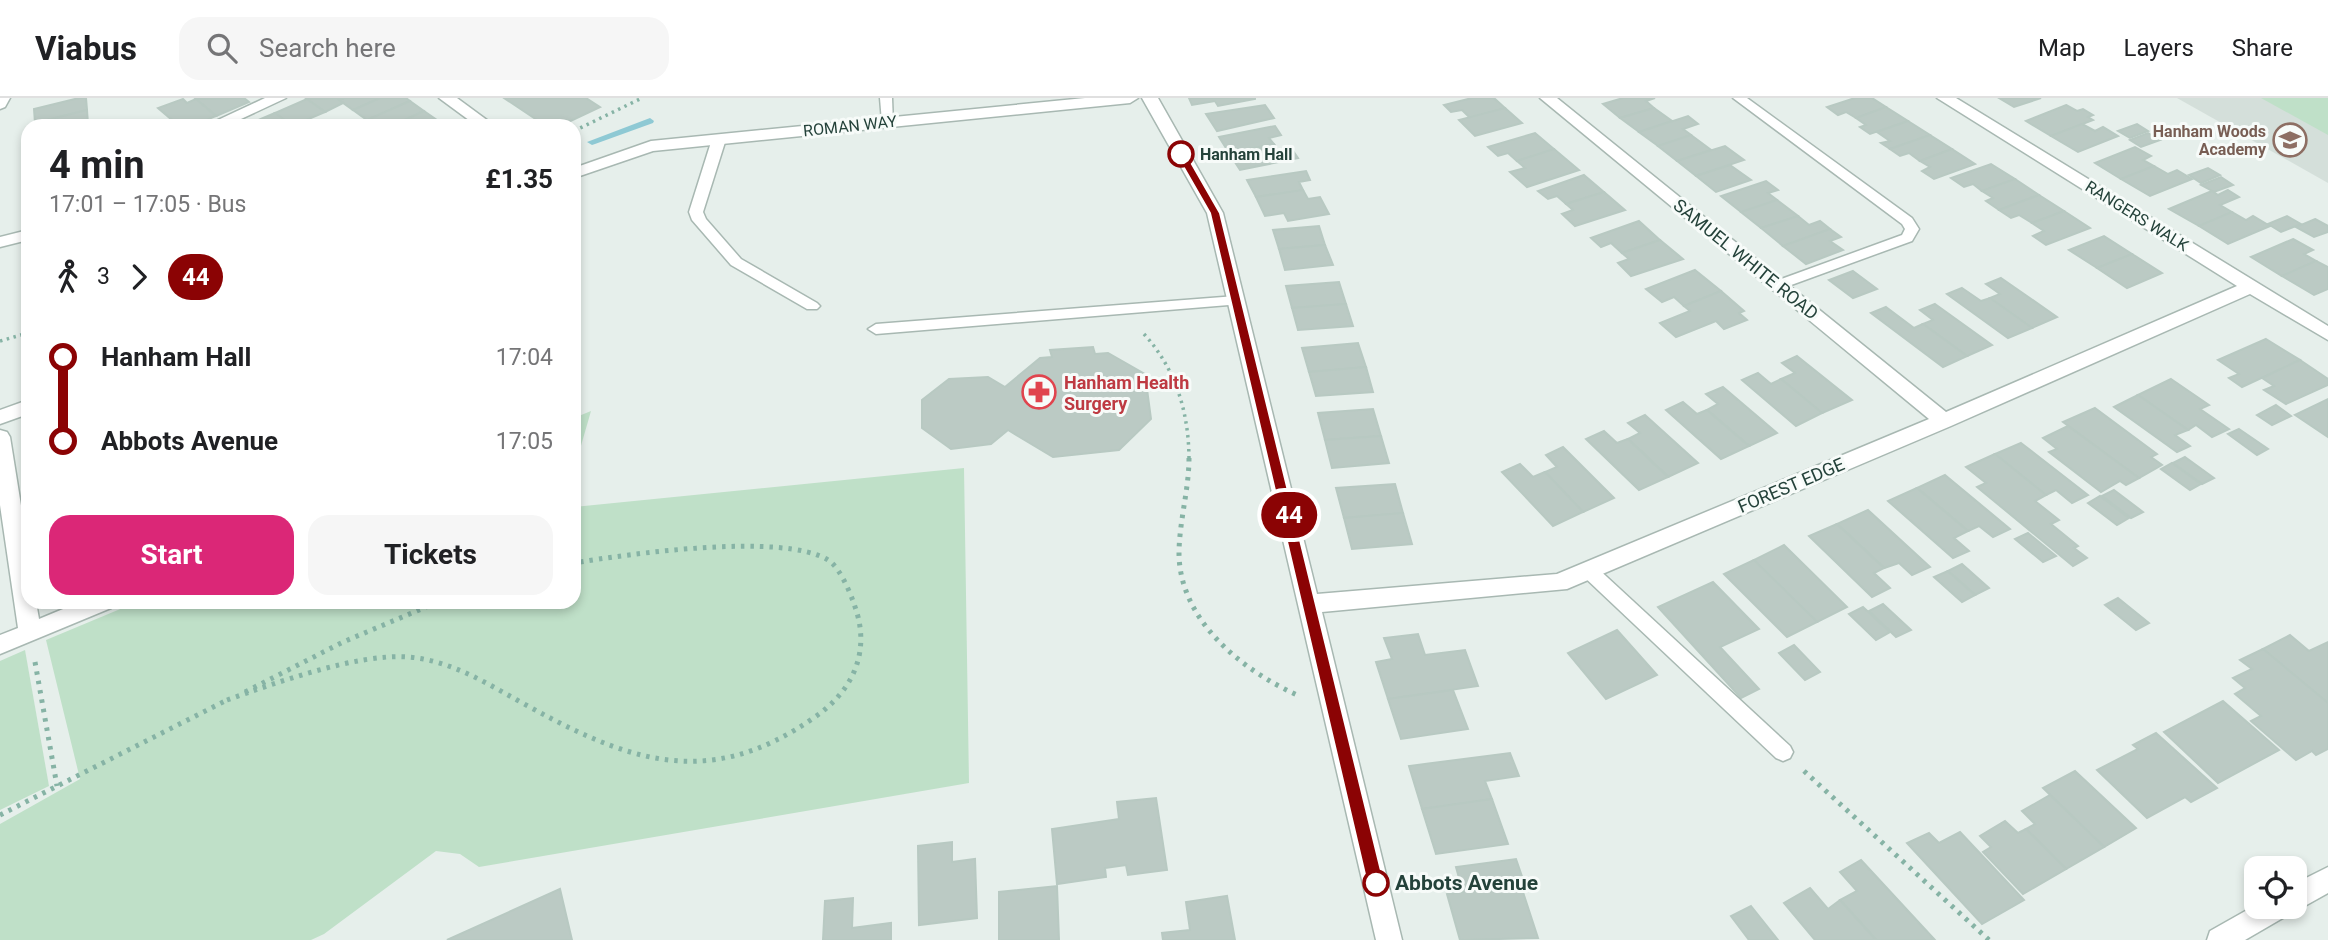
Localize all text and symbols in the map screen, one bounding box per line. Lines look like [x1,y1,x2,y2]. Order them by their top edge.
search box [179,17,669,80]
text: Viabus [35,29,137,68]
icon: search [203,29,241,67]
text: Search here [259,33,396,63]
text: Map [2038,34,2086,62]
text: Layers [2124,34,2194,62]
text: Share [2232,34,2293,62]
street label: ROMAN WAY [802,112,898,140]
school or university icon: Hanham Woods Academy [2271,121,2309,159]
place label: Hanham Woods Academy [2153,122,2267,159]
marker: Hanham Hall [1168,141,1194,167]
text: 4 min [49,143,145,187]
place label: Hanham Hall [1200,145,1293,164]
text: £1.35 [485,164,553,194]
street label: RANGERS WALK [2082,177,2193,256]
text: 17:01 – 17:05 · Bus [49,191,246,218]
street label: SAMUEL WHITE ROAD [1669,194,1823,324]
icon: walk [49,258,87,296]
icon: forward [120,258,158,296]
text: 3 [97,263,110,290]
text: 44 [182,263,209,291]
text: Hanham Hall [101,342,251,372]
text: 17:04 [496,344,553,371]
place label: Hanham Health Surgery [1064,372,1189,414]
pharmacy icon: Hanham Health Surgery [1020,373,1058,411]
text: Abbots Avenue [101,426,278,456]
text: 17:05 [496,428,553,455]
street label: FOREST EDGE [1735,453,1847,517]
line badge: 44 [1258,492,1320,538]
text: 44 [1275,501,1303,529]
button: Start [49,515,294,595]
button: Tickets [308,515,553,595]
map controls [2244,856,2307,919]
button: locate [2244,856,2307,919]
marker: Abbots Avenue [1363,870,1389,896]
place label: Abbots Avenue [1395,871,1538,895]

